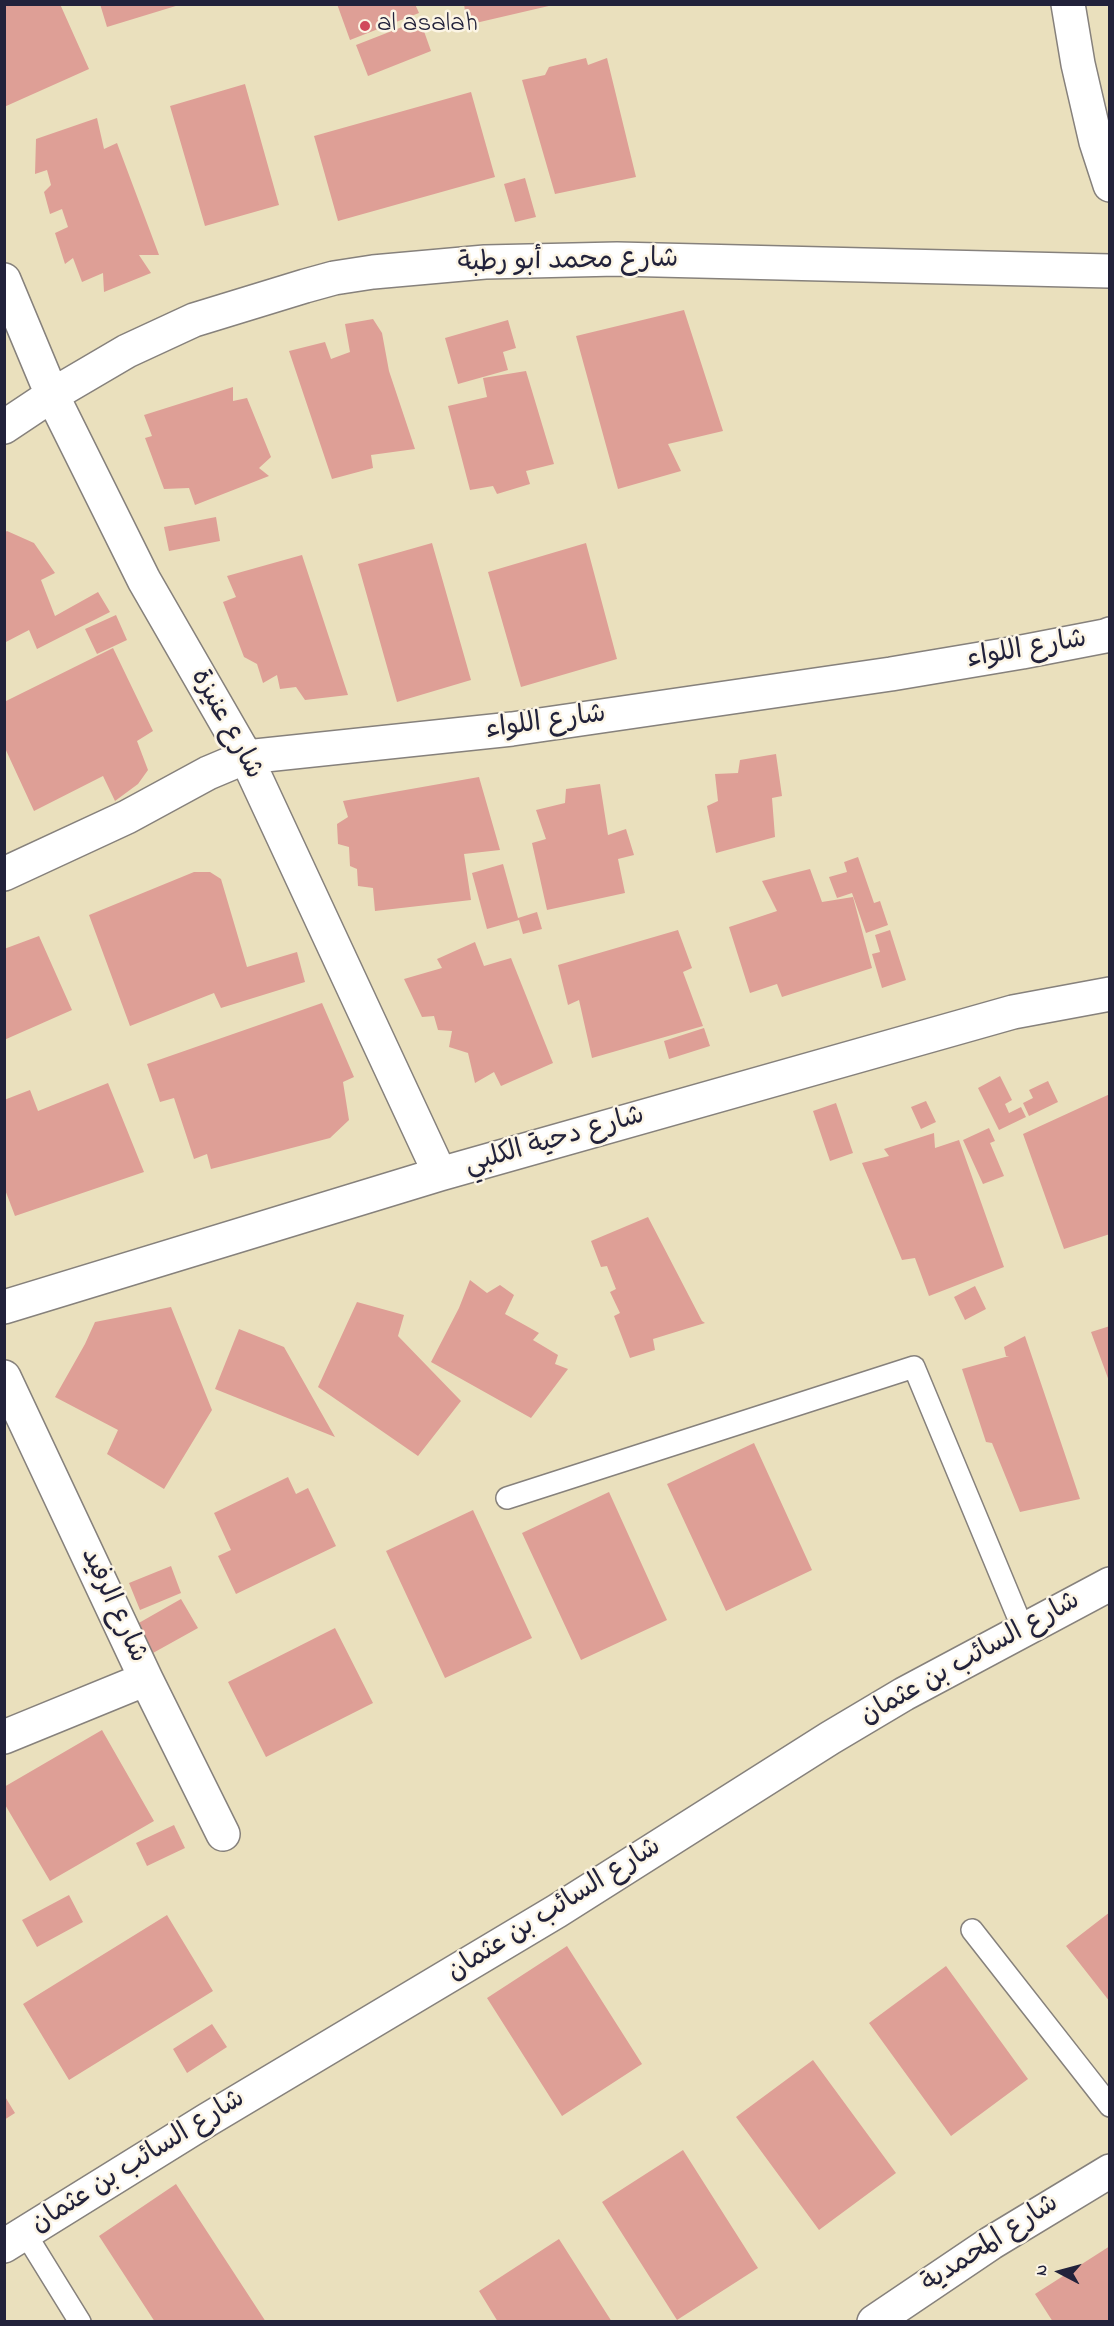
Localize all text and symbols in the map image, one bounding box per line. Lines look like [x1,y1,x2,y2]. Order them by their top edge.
place label: al asalah [377,10,478,42]
marker: al asalah [358,19,372,33]
street label: شارع محمد أبو رطبة [457,245,679,281]
street label: شارع اللواء [965,625,1089,677]
street label: شارع عنيزة [182,664,268,786]
street label: شارع اللواء [484,700,608,748]
street label: شارع دحية الكلبي [462,1101,648,1183]
street label: شارع الرفيد [71,1543,153,1669]
street label: شارع السائب بن عثمان [855,1586,1087,1734]
street label: شارع السائب بن عثمان [442,1832,668,1990]
street label: شارع السائب بن عثمان [26,2084,252,2242]
street label: شارع المحمدية [916,2189,1066,2301]
north arrow [1030,2242,1090,2302]
text: N [1030,2263,1055,2277]

